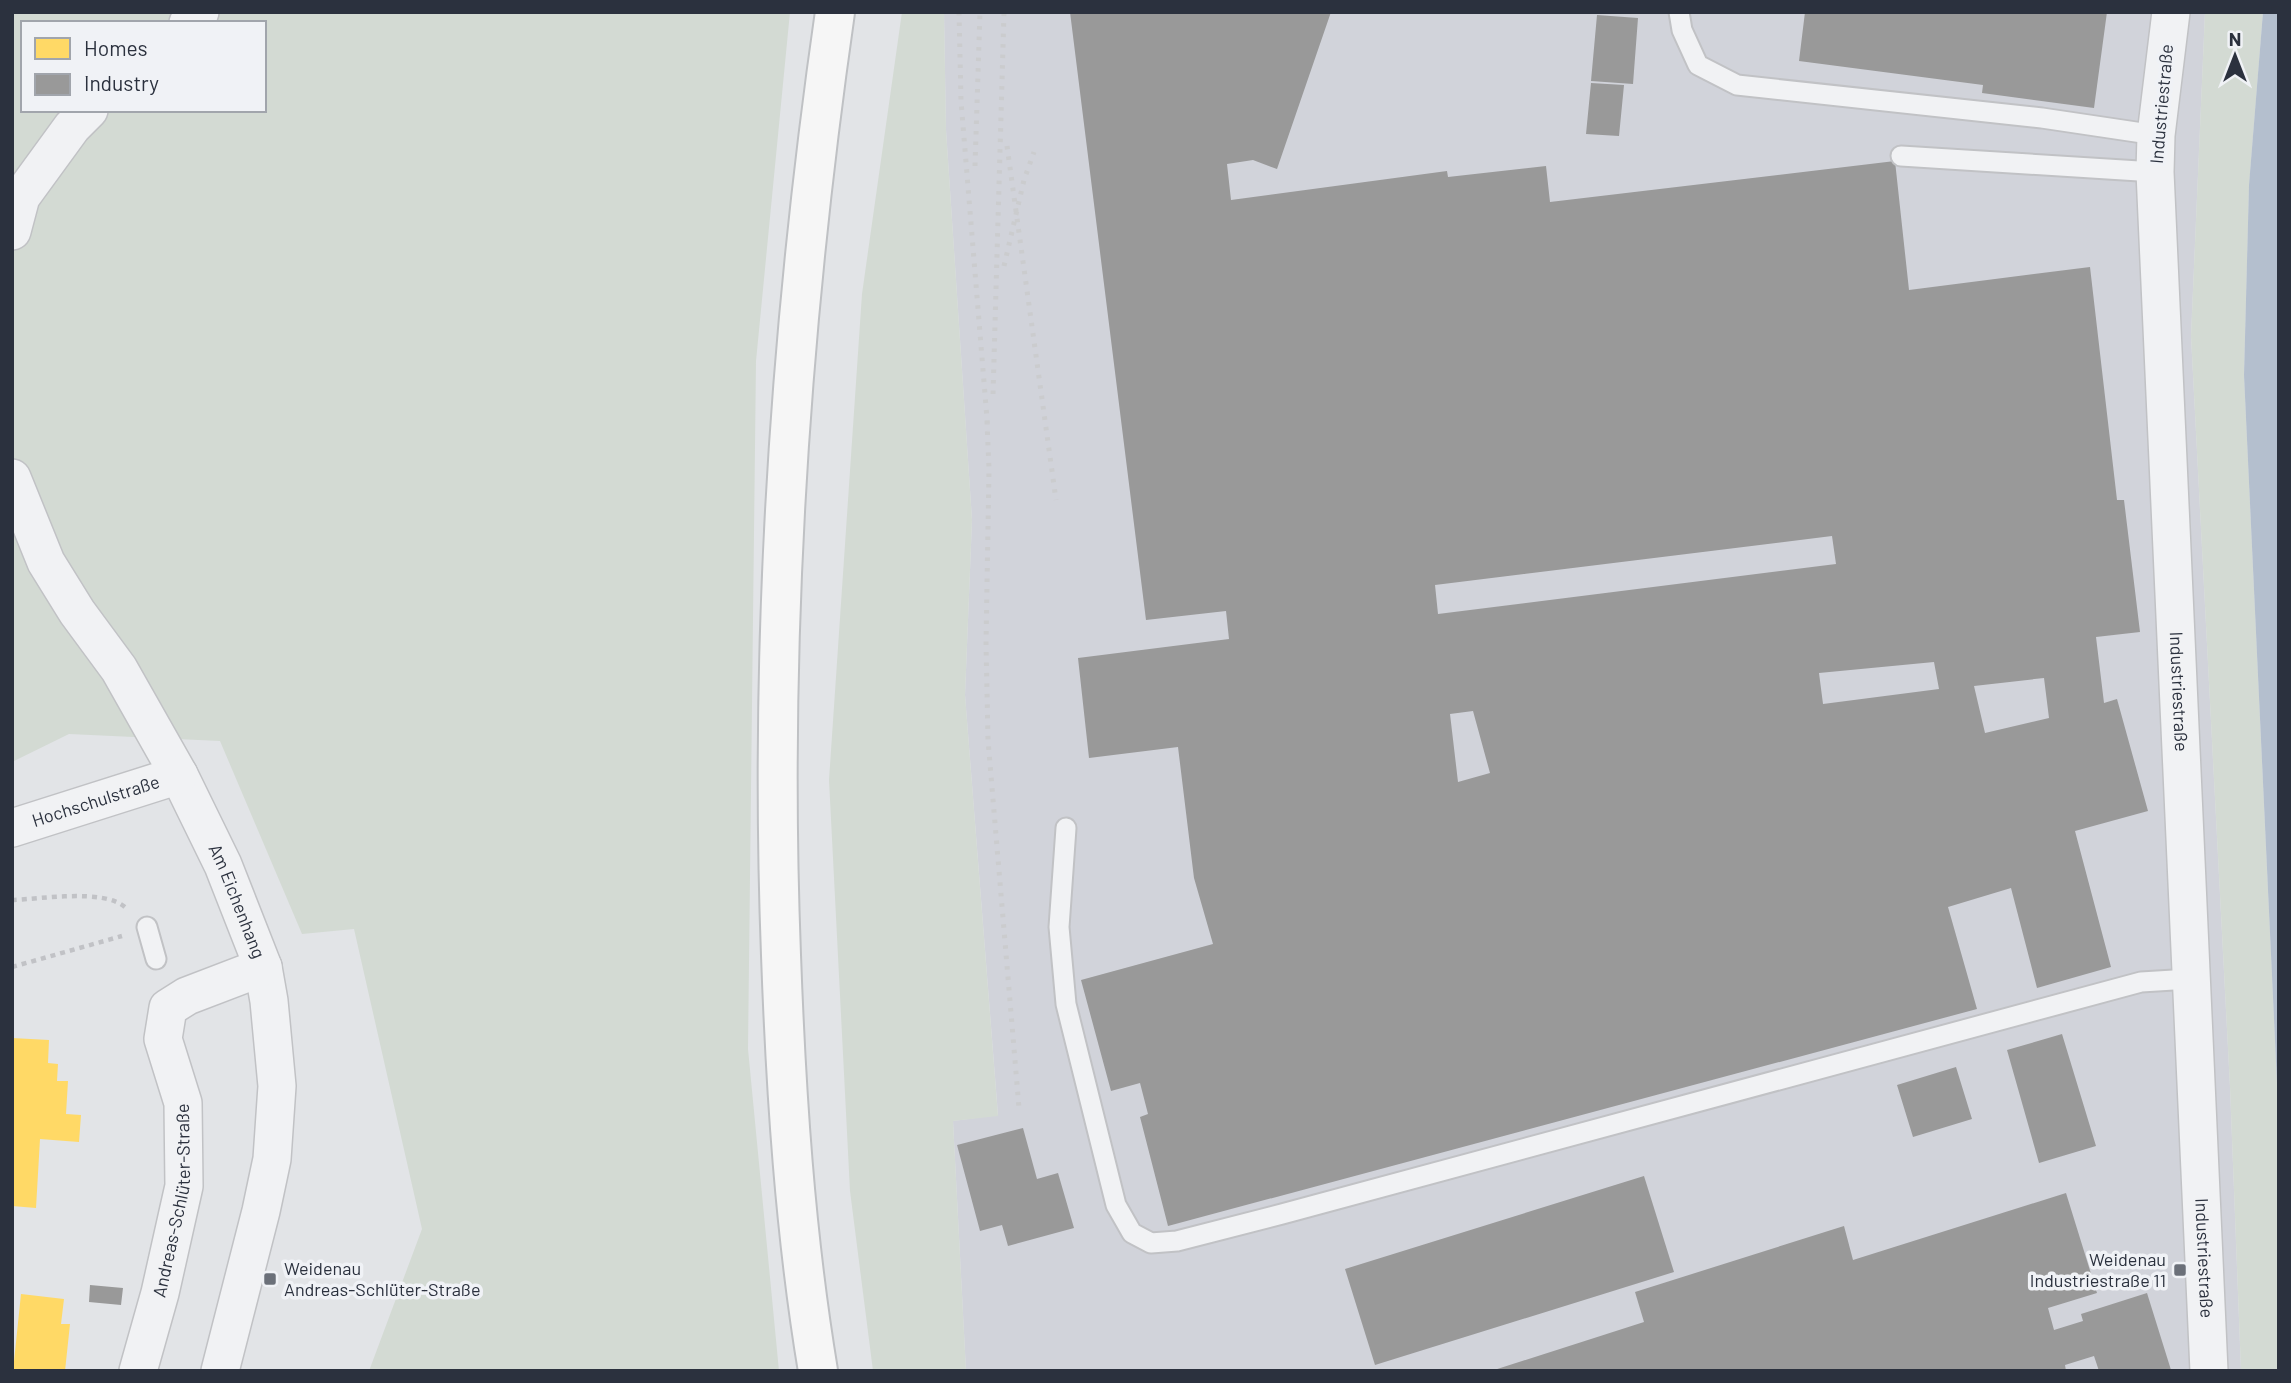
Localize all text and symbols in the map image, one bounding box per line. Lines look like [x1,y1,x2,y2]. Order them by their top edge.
legend [21,21,266,112]
north arrow [2200,21,2270,91]
text: N [2229,27,2241,50]
text: Homes [84,35,148,60]
street label: Industriestraße [2145,43,2177,165]
text: Industry [84,70,159,95]
street label: Industriestraße [2166,631,2193,752]
street label: Hochschulstraße [29,770,162,831]
street label: Am Eichenhang [204,840,270,961]
street label: Andreas-Schlüter-Straße [147,1103,194,1299]
street label: Industriestraße [2191,1197,2219,1318]
place label: Weidenau Industriestraße 11 [2030,1248,2166,1291]
place label: Weidenau Andreas-Schlüter-Straße [284,1257,481,1300]
marker: Weidenau Industriestraße 11 [2172,1262,2188,1278]
marker: Weidenau Andreas-Schlüter-Straße [262,1271,278,1287]

